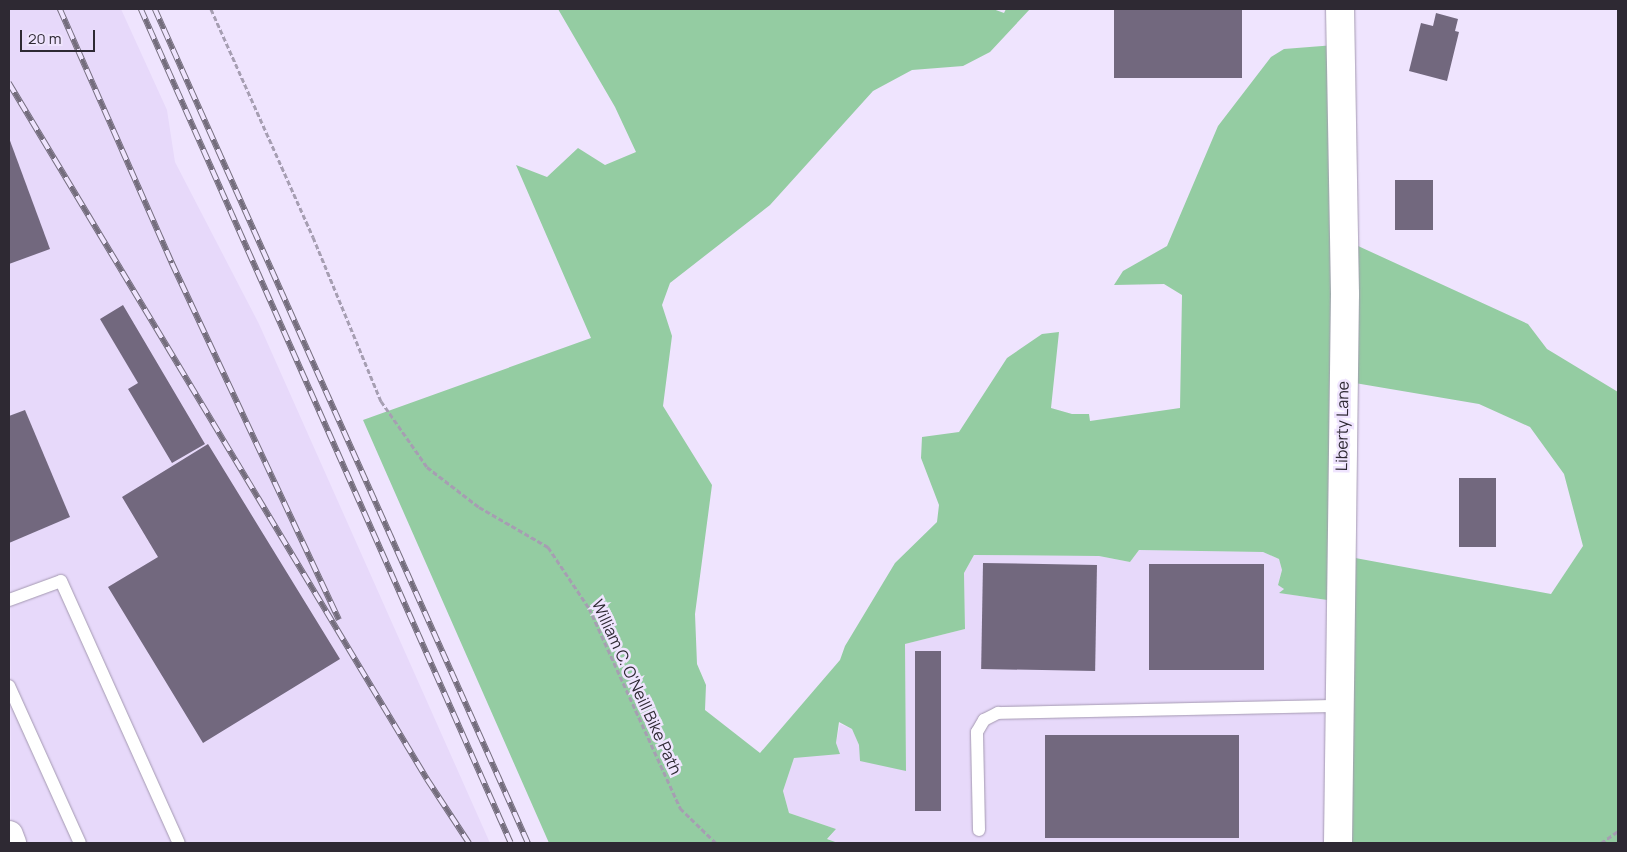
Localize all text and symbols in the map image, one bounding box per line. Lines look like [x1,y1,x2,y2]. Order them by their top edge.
scale bar [22,20,98,52]
text: 20 m [28,28,61,49]
street label: Liberty Lane [1332,381,1352,471]
street label: William C. O'Neill Bike Path [588,596,686,778]

